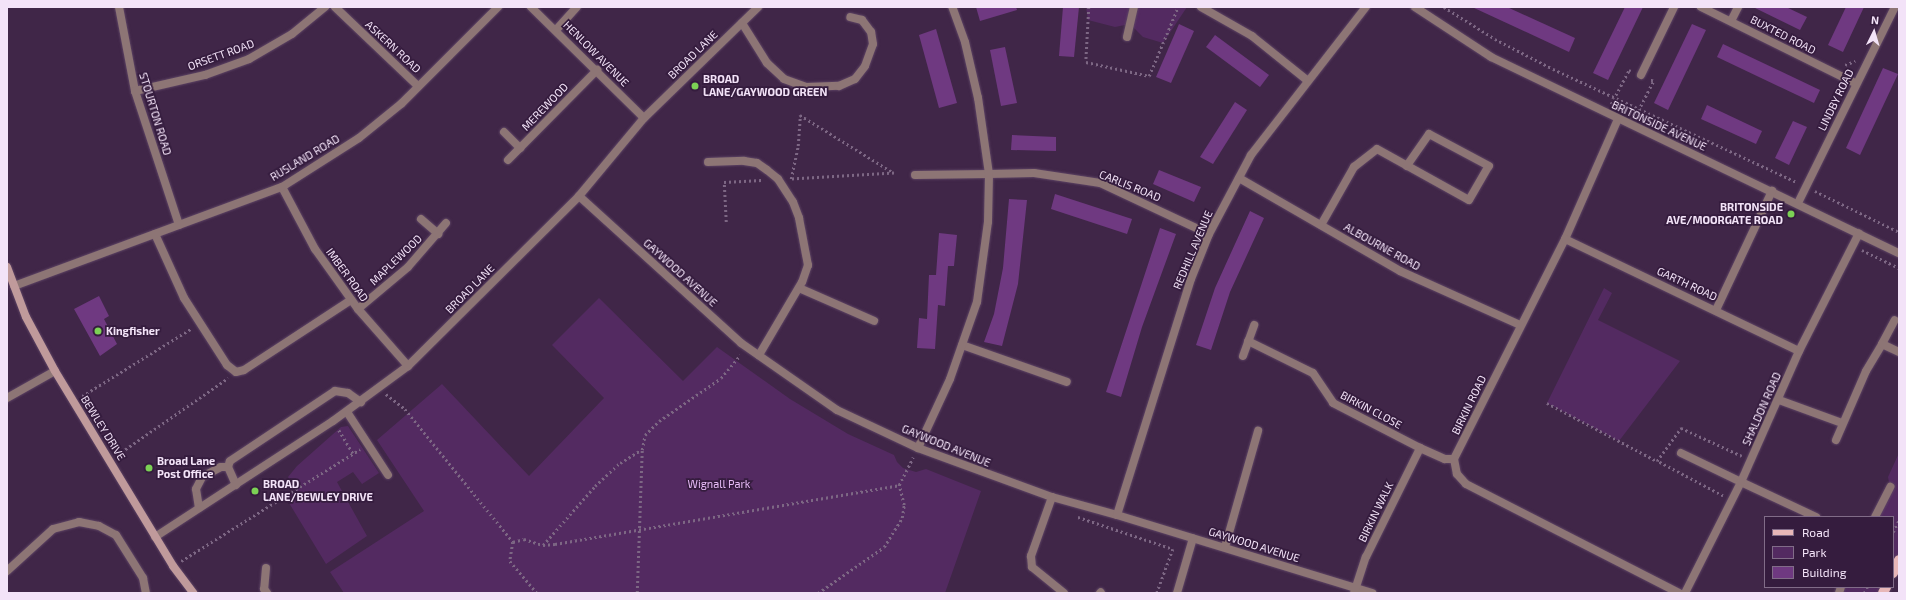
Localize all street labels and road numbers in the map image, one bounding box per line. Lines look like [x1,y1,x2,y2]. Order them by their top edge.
street label: BUXTED ROAD [1748,13,1818,57]
street label: ASKERN ROAD [363,18,423,76]
street label: HENLOW AVENUE [560,18,632,90]
street label: BROAD LANE [665,28,721,82]
street label: ORSETT ROAD [186,37,256,73]
street label: LINDBY ROAD [1815,67,1857,133]
street label: STOURTON ROAD [136,71,174,157]
street label: MEREWOOD [519,80,571,134]
street label: BRITONSIDE AVENUE [1609,98,1709,154]
street label: RUSLAND ROAD [268,132,342,184]
street label: CARLIS ROAD [1097,168,1163,204]
street label: REDHILL AVENUE [1170,208,1216,292]
street label: ALBOURNE ROAD [1341,221,1423,273]
street label: MAPLEWOOD [367,232,425,288]
street label: GAYWOOD AVENUE [640,236,720,310]
street label: IMBER ROAD [323,246,371,304]
street label: BROAD LANE [443,262,497,316]
street label: GARTH ROAD [1655,264,1719,304]
street label: SHALDON ROAD [1740,370,1784,448]
street label: BIRKIN ROAD [1449,373,1489,437]
street label: BIRKIN CLOSE [1338,388,1404,432]
street label: BEWLEY DRIVE [78,393,128,463]
street label: GAYWOOD AVENUE [900,422,992,470]
street label: BIRKIN WALK [1356,480,1396,544]
street label: GAYWOOD AVENUE [1207,525,1301,565]

